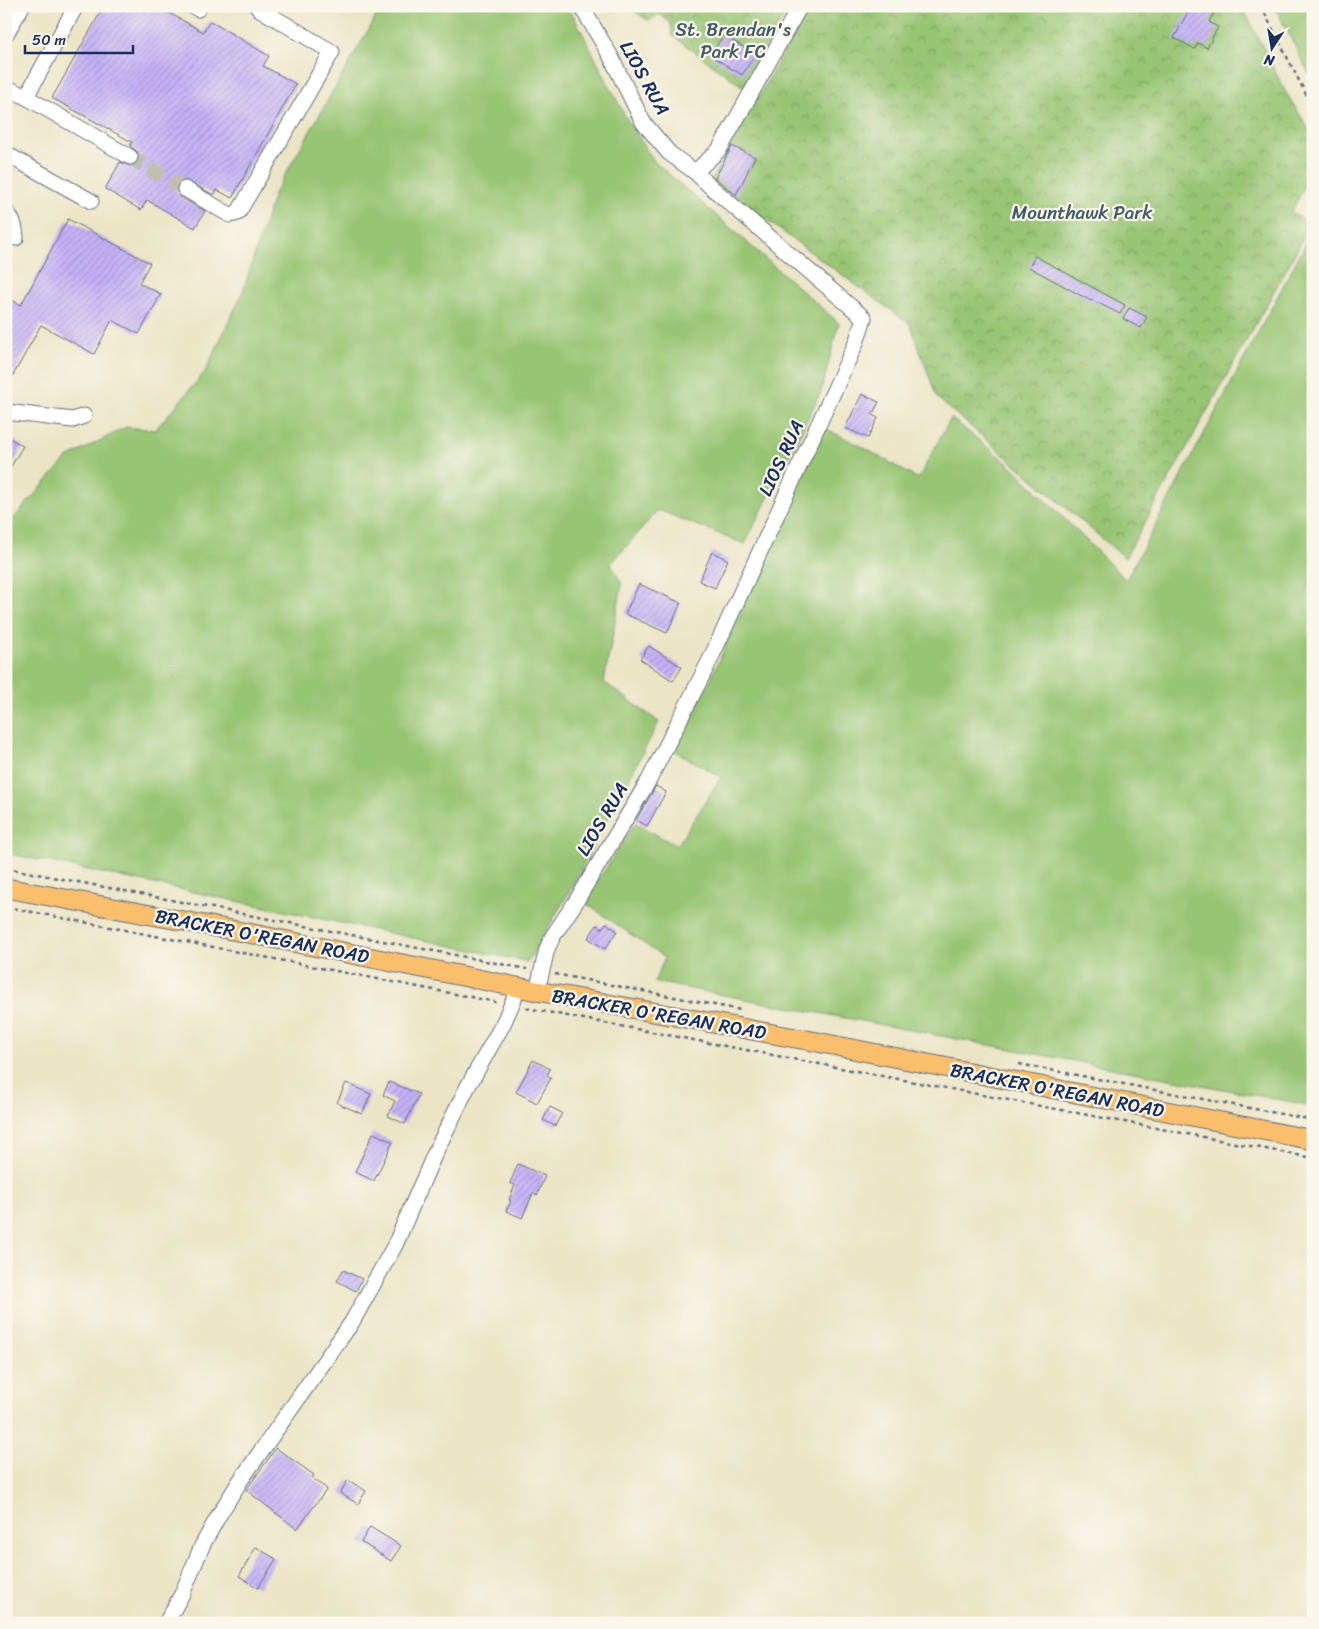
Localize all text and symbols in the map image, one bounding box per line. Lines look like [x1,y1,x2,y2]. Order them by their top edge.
park label: St. Brendan's Park FC [675,13,791,68]
scale bar [25,22,132,54]
north arrow [1246,22,1296,72]
text: 50 m [32,27,67,53]
street label: LIOS RUA [611,34,679,122]
text: N [1262,47,1278,74]
park label: Mounthawk Park [1012,196,1153,229]
street label: LIOS RUA [749,414,813,502]
street label: LIOS RUA [567,776,637,862]
street label: BRACKER O'REGAN ROAD [152,899,372,973]
street label: BRACKER O'REGAN ROAD [549,979,769,1049]
street label: BRACKER O'REGAN ROAD [947,1053,1167,1127]

